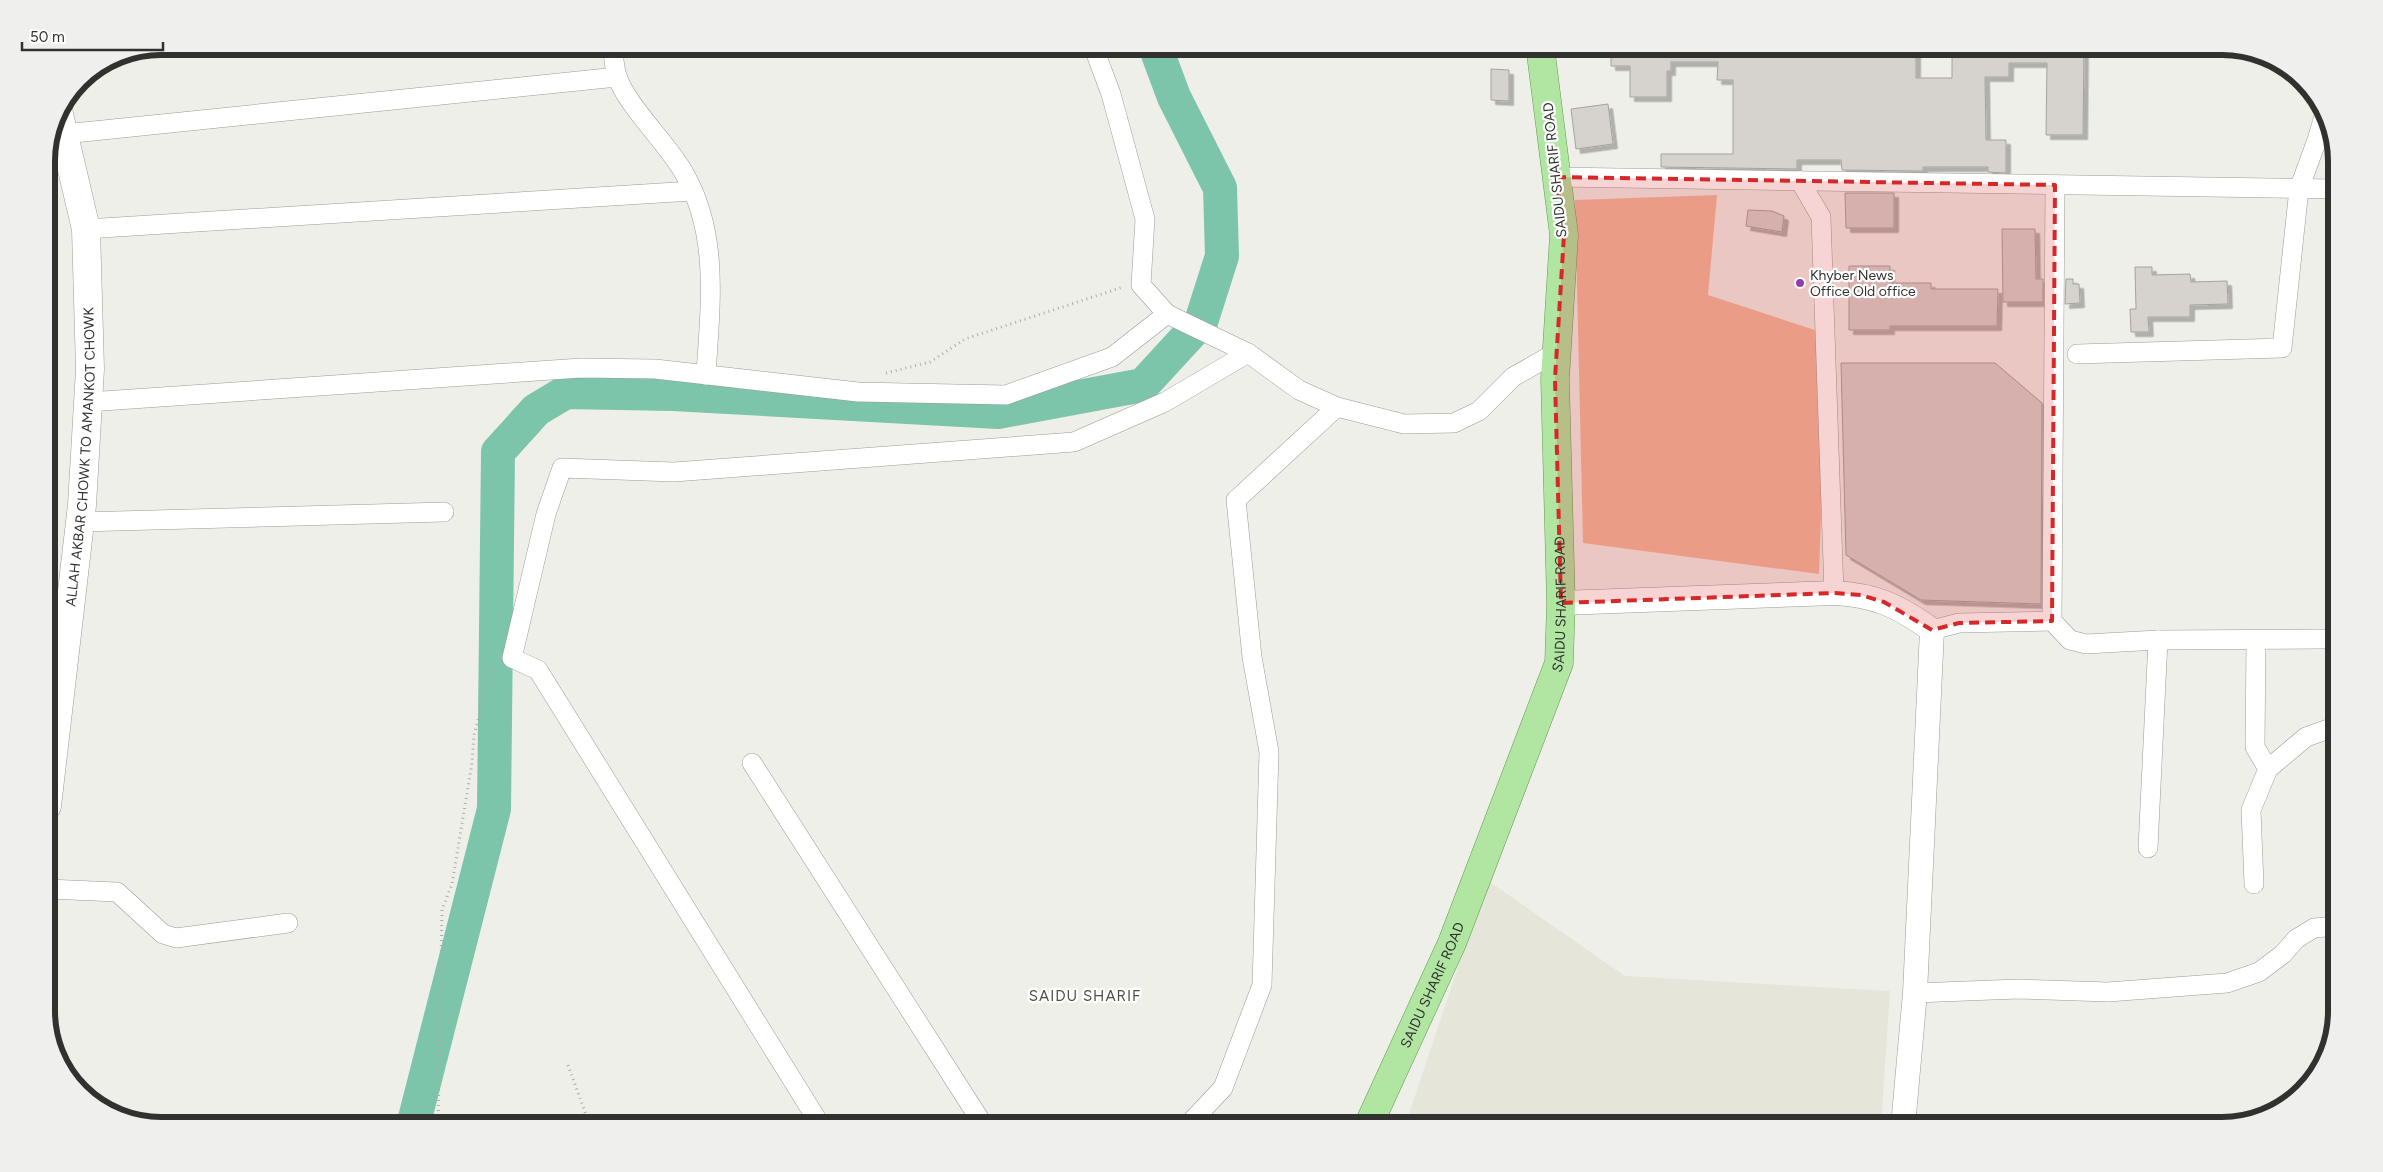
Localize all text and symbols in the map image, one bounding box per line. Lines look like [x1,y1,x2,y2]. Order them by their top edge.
scale bar [22,20,164,52]
text: 50 m [30,28,65,46]
street label: SAIDU SHARIF ROAD [1539,102,1571,238]
place label: Khyber News Office Old office [1810,267,1916,300]
marker: Khyber News Office Old office [1794,277,1806,289]
street label: ALLAH AKBAR CHOWK TO AMANKOT CHOWK [62,306,99,607]
street label: SAIDU SHARIF ROAD [1548,536,1570,675]
street label: SAIDU SHARIF ROAD [1397,920,1468,1050]
district label: SAIDU SHARIF [1029,987,1141,1005]

